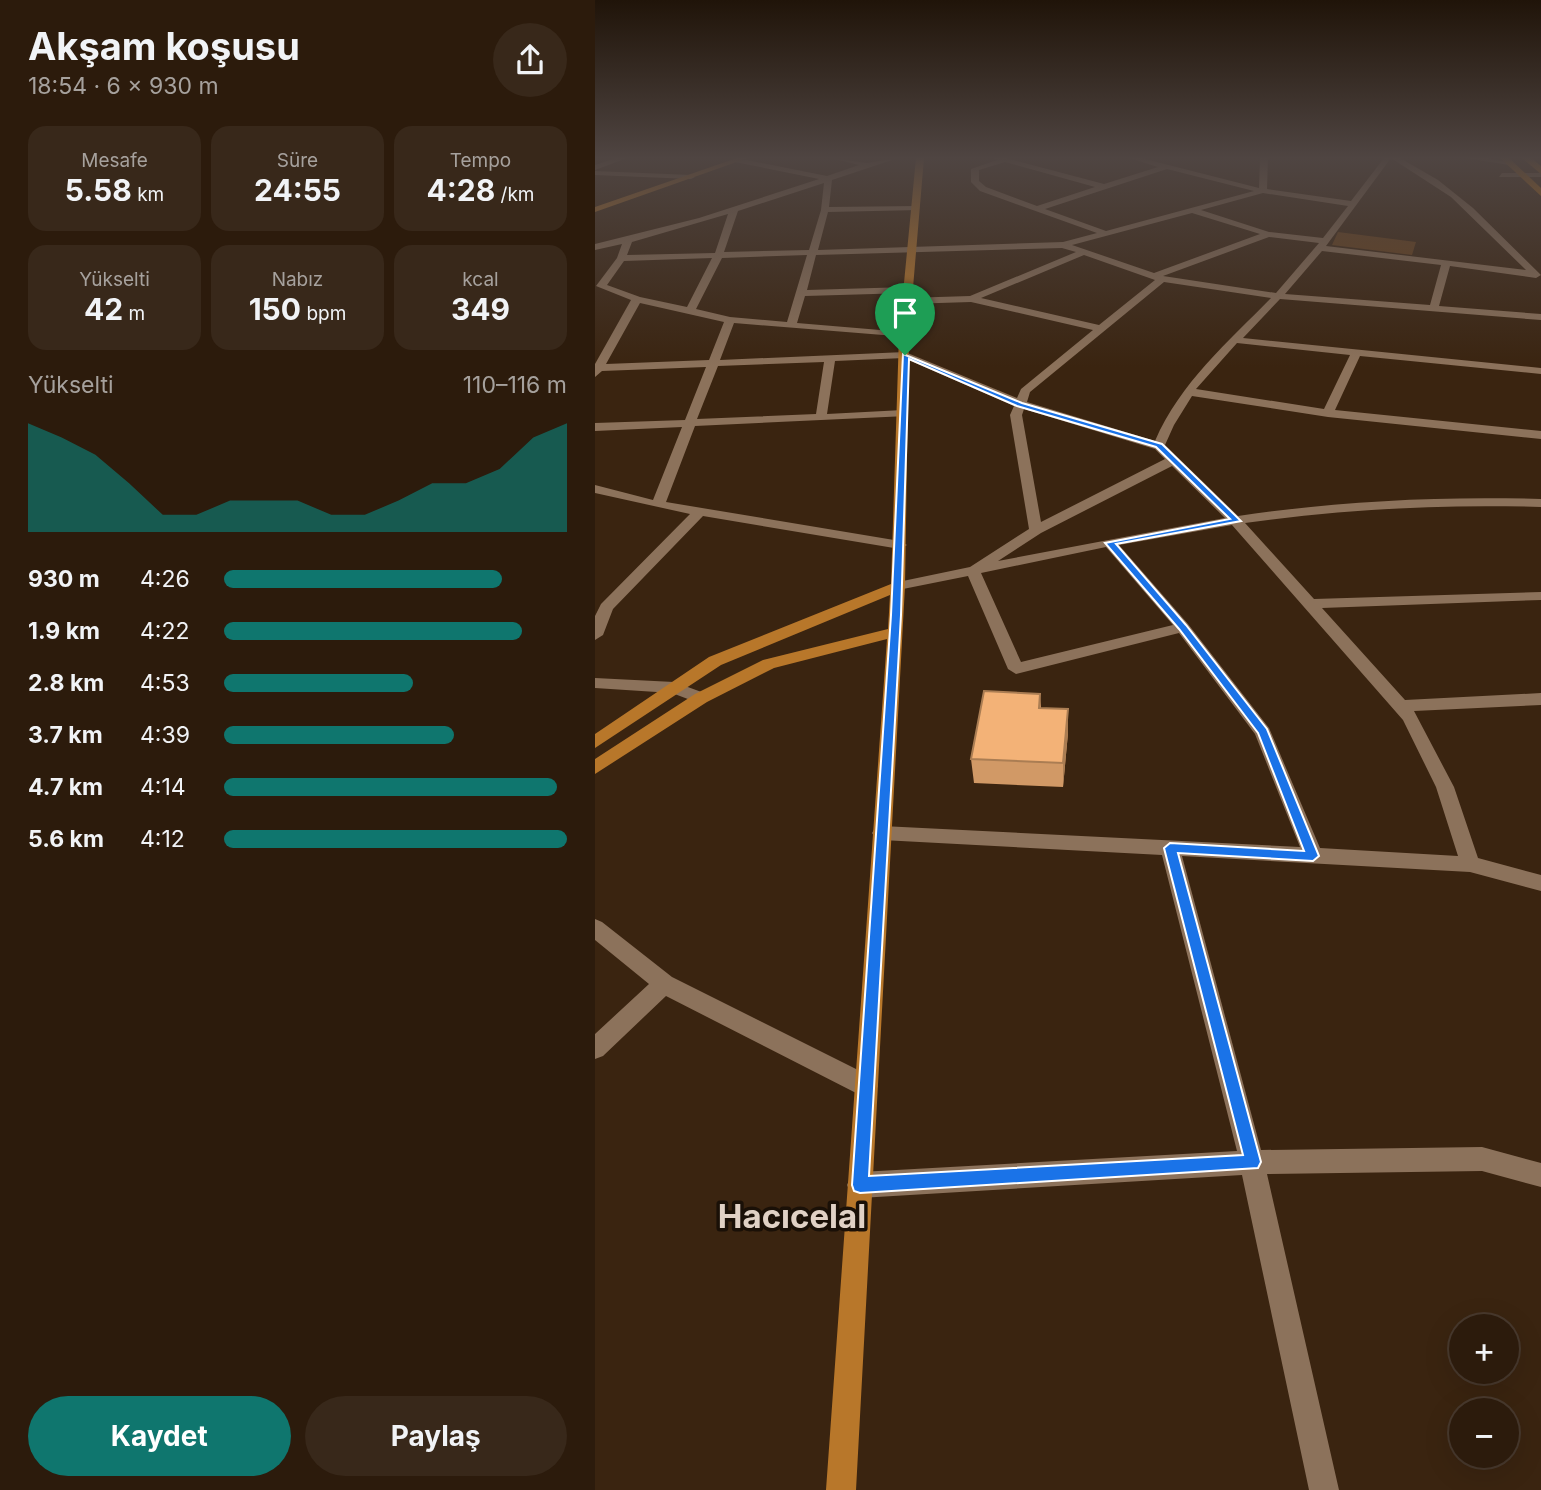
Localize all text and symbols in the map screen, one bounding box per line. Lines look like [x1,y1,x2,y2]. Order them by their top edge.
text: Akşam koşusu [28,23,300,69]
button: share [493,23,567,97]
text: 18:54 · 6 × 930 m [28,72,219,100]
text: Mesafe [81,149,148,172]
text: Süre [277,149,318,172]
text: Tempo [450,149,511,172]
text: 5.58 [65,172,132,208]
text: 24:55 [254,172,341,208]
text: 4:28 [427,172,495,208]
text: km [132,183,164,206]
text: /km [495,183,535,206]
text: Yükselti [79,268,150,291]
text: Nabız [272,268,323,291]
text: kcal [462,268,499,291]
pin [875,283,935,355]
text: 42 [84,291,123,327]
text: 150 [249,291,301,327]
text: 349 [451,291,510,327]
icon: arrive [886,294,924,332]
text: m [123,302,145,325]
text: bpm [301,302,346,325]
text: Yükselti [28,371,113,399]
text: 110–116 m [463,371,567,399]
text: 930 m [28,565,100,593]
text: 4:26 [140,565,190,593]
text: 1.9 km [28,617,100,645]
text: 4:22 [140,617,190,645]
text: 2.8 km [28,669,104,697]
text: 4:53 [140,669,190,697]
text: 3.7 km [28,721,103,749]
text: 4:39 [140,721,190,749]
text: 4.7 km [28,773,103,801]
text: 4:14 [140,773,186,801]
text: 5.6 km [28,825,104,853]
text: 4:12 [140,825,185,853]
district label: Hacıcelal [718,1196,866,1236]
map controls [1449,1314,1519,1468]
button: + [1449,1314,1519,1384]
button: Kaydet [28,1396,291,1476]
button: Paylaş [305,1396,567,1476]
button: − [1449,1398,1519,1468]

